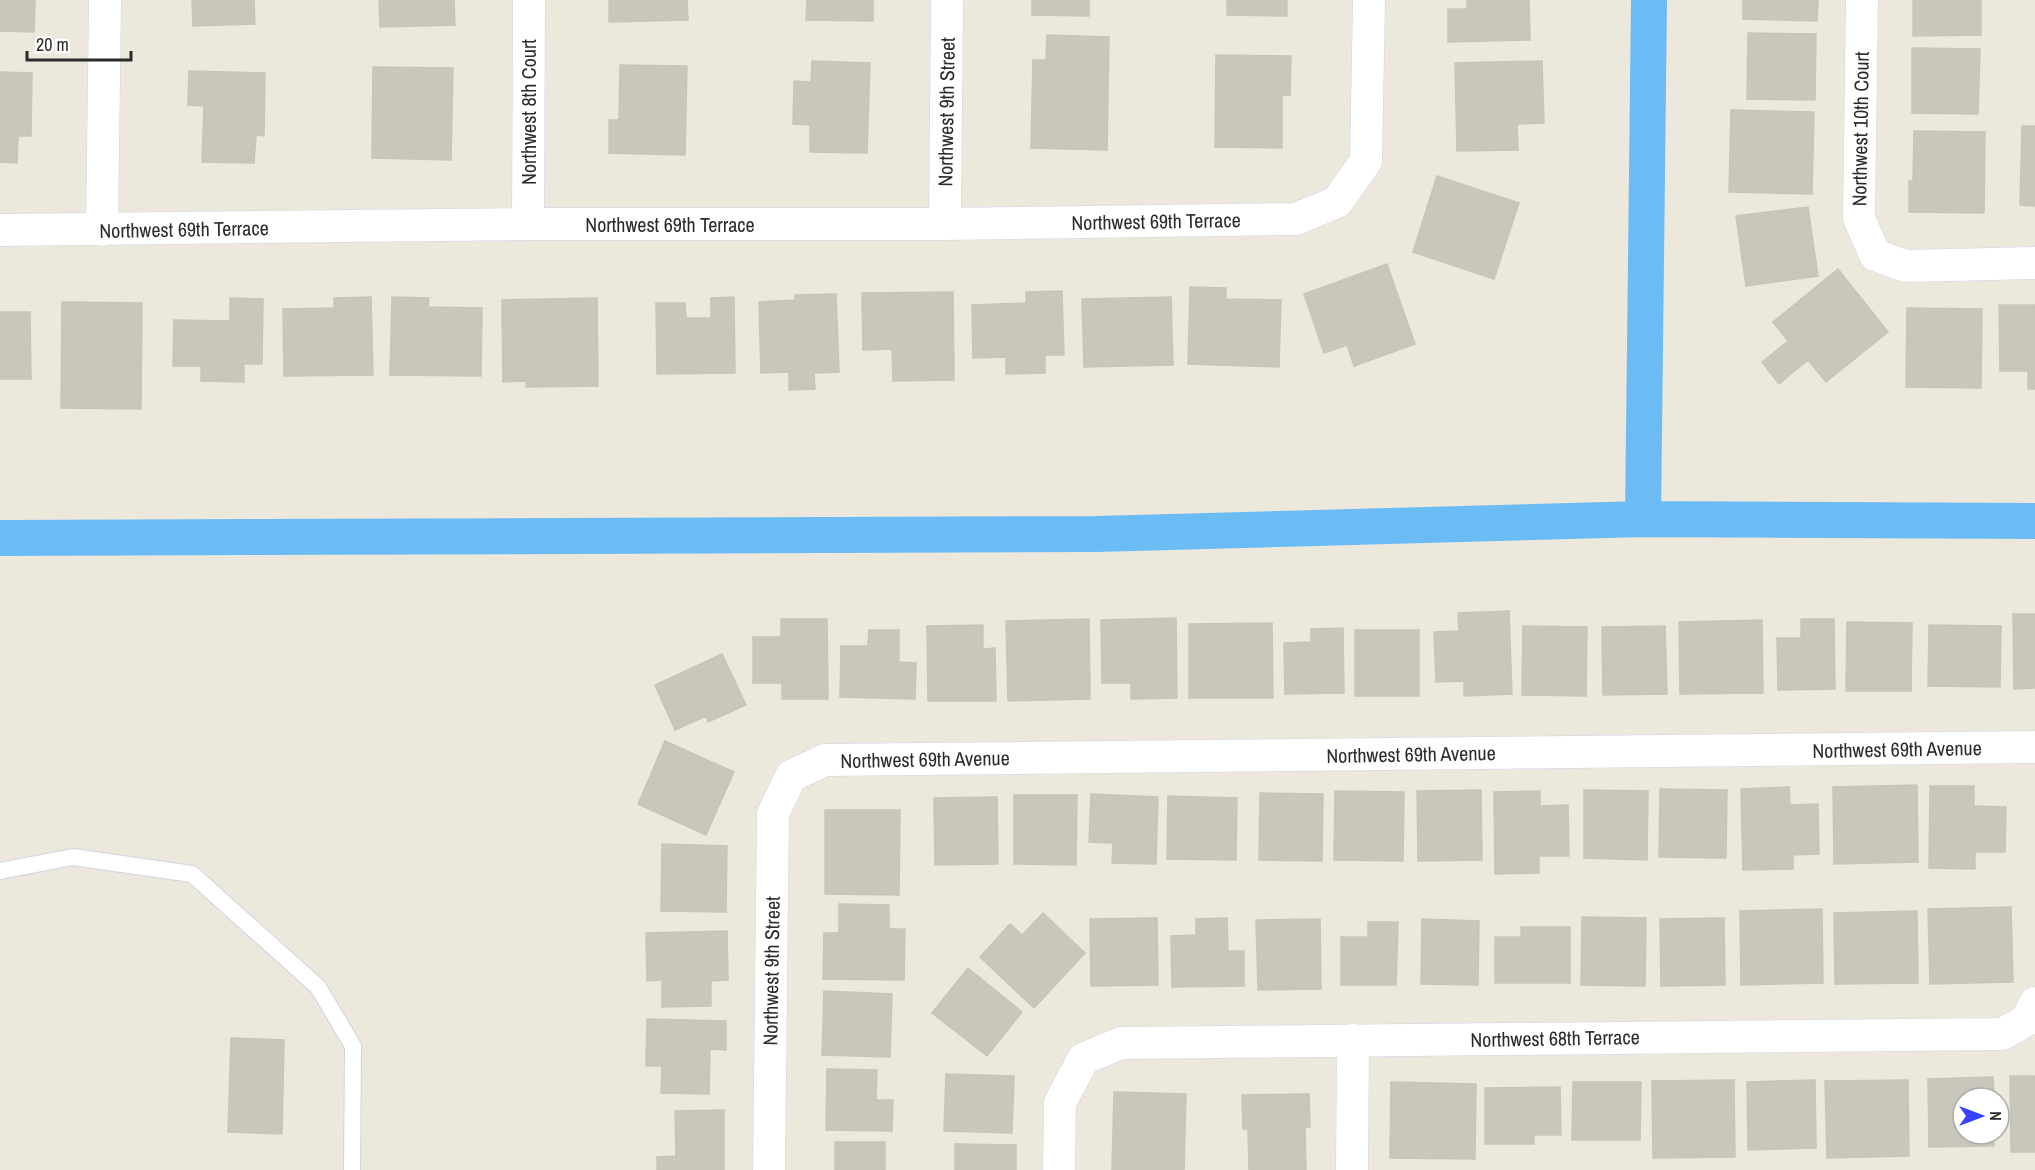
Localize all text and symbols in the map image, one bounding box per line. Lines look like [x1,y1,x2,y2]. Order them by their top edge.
scale bar [27,24,130,62]
text: 20 m [36,32,69,57]
street label: Northwest 9th Street [931,37,961,187]
street label: Northwest 8th Court [515,39,542,185]
street label: Northwest 10th Court [1845,51,1875,207]
street label: Northwest 69th Terrace [1071,206,1241,236]
street label: Northwest 69th Terrace [585,211,755,238]
street label: Northwest 69th Terrace [99,214,269,244]
street label: Northwest 69th Avenue [1812,734,1982,764]
street label: Northwest 69th Avenue [1326,739,1496,769]
street label: Northwest 69th Avenue [840,744,1010,774]
street label: Northwest 9th Street [756,896,786,1046]
street label: Northwest 68th Terrace [1470,1023,1640,1053]
north arrow [1951,1086,2011,1146]
text: N [1985,1111,2007,1121]

